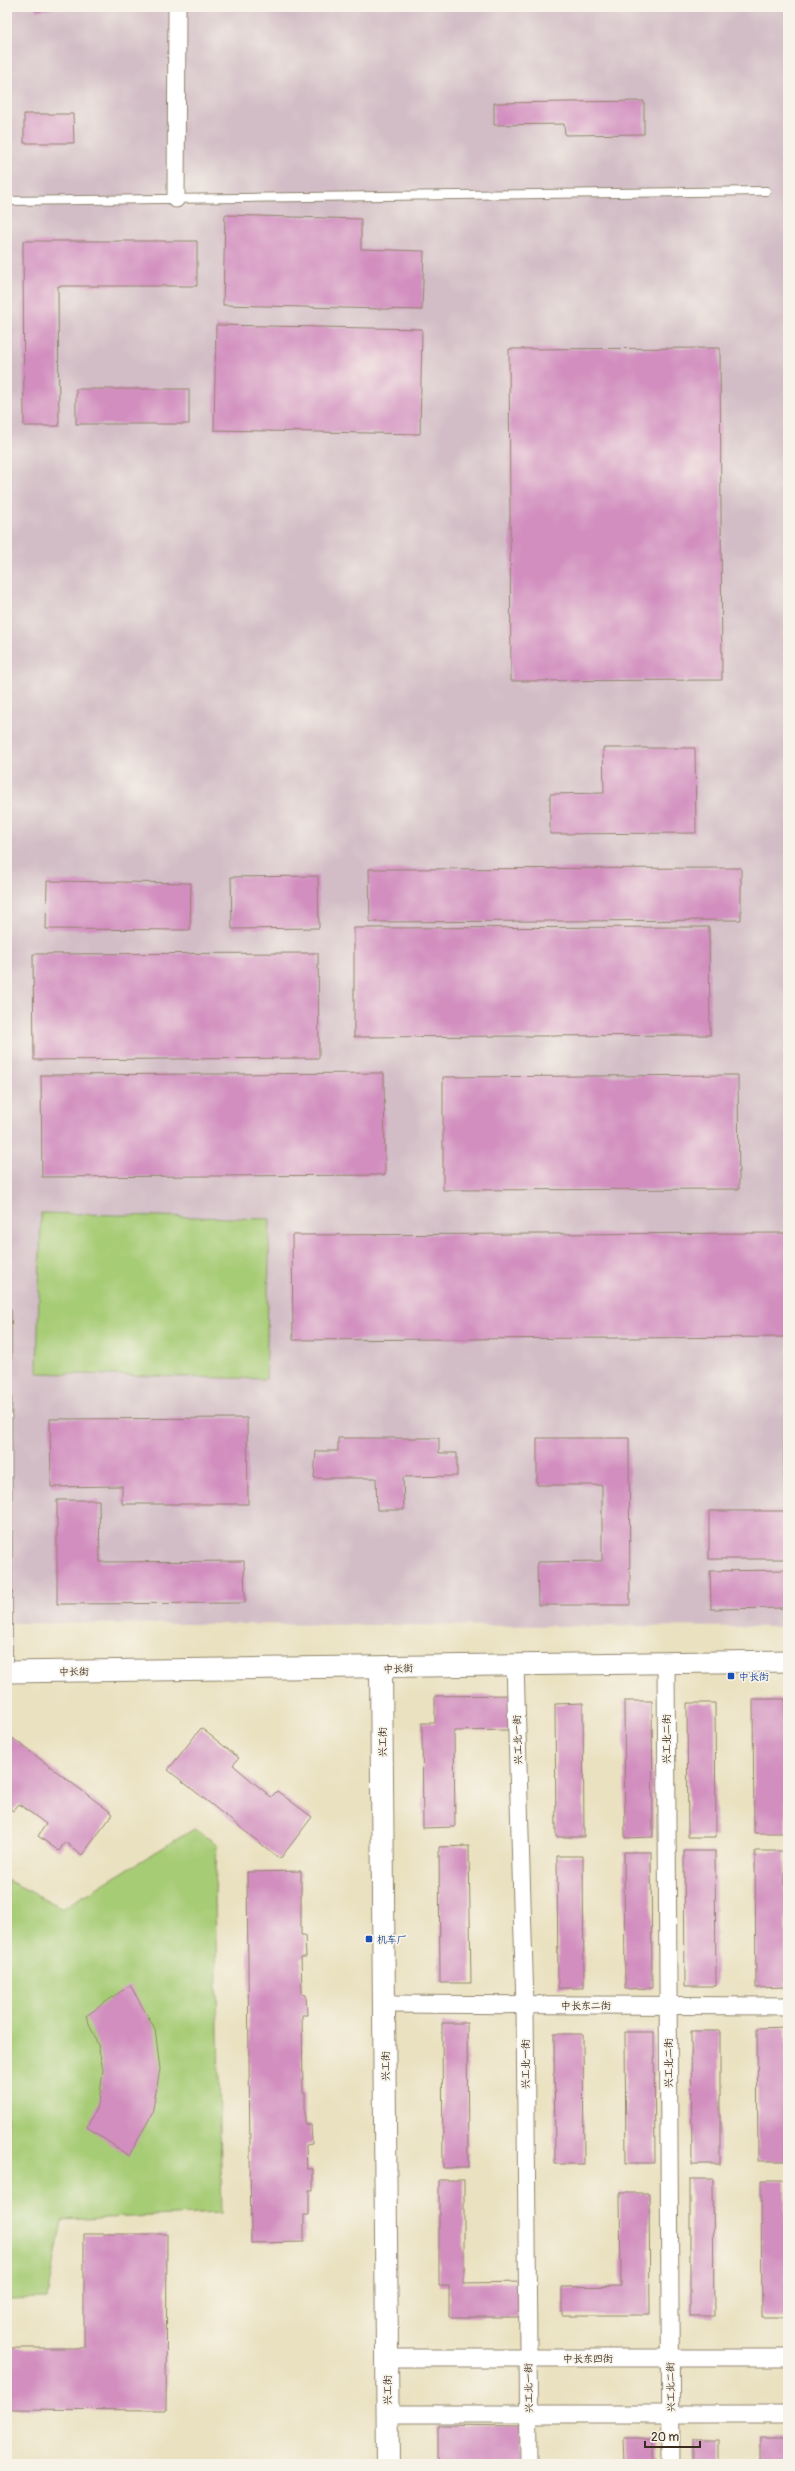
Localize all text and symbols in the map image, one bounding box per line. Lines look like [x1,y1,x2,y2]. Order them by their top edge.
street label: 中长街 [383,1662,413,1676]
street label: 中长街 [59,1666,89,1678]
marker: 中长街 [726,1671,736,1681]
place label: 中长街 [739,1671,769,1683]
street label: 兴工北二街 [661,1714,673,1764]
street label: 兴工北一街 [511,1715,525,1765]
street label: 兴工街 [377,1727,389,1757]
marker: 机车厂 [364,1934,374,1944]
place label: 机车厂 [377,1934,407,1946]
street label: 中长东二街 [561,2000,611,2012]
street label: 兴工北二街 [663,2038,675,2088]
street label: 兴工北一街 [520,2039,532,2089]
street label: 兴工街 [380,2051,392,2081]
street label: 中长东四街 [563,2353,613,2365]
street label: 兴工北二街 [665,2362,677,2412]
street label: 兴工北一街 [523,2363,535,2413]
street label: 兴工街 [382,2375,394,2405]
scale bar [645,2423,700,2449]
text: 20 m [651,2430,680,2445]

